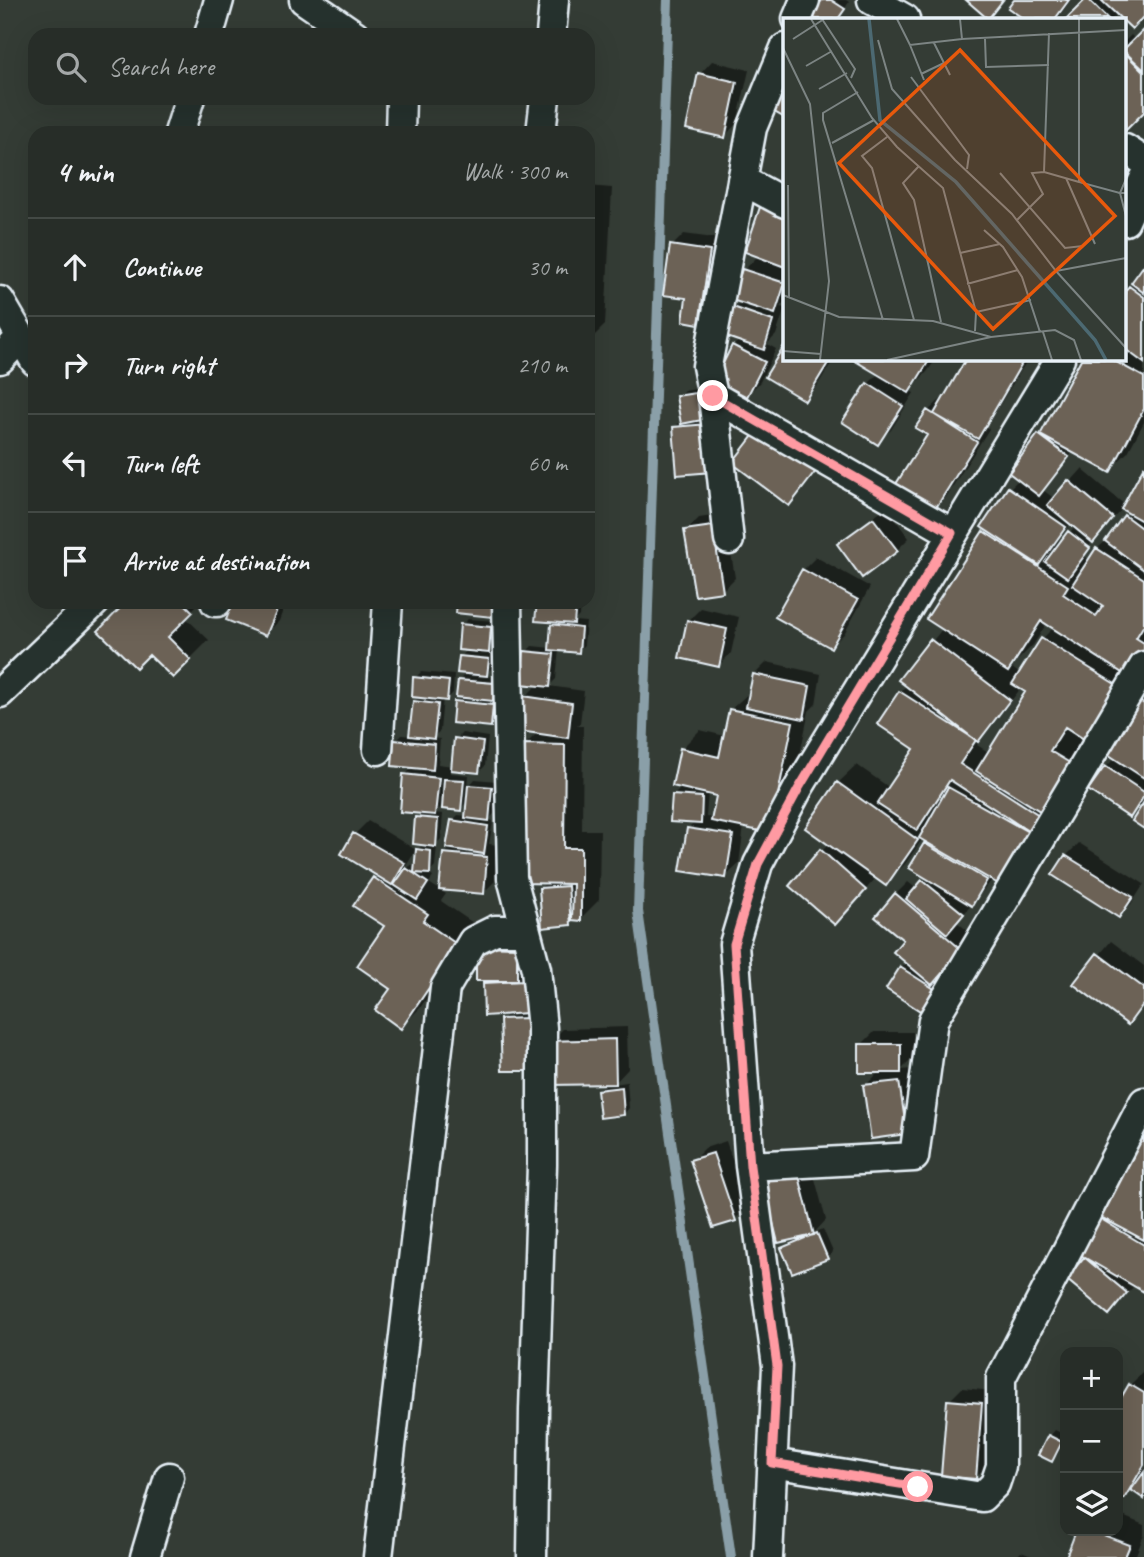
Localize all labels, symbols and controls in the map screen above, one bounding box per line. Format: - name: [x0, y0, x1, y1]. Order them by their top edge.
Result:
- inset map: [783, 18, 1126, 360]
- search box: [28, 28, 595, 105]
- icon: search: [52, 48, 90, 86]
- text: Search here: [108, 50, 214, 83]
- text: 4 min: [56, 153, 113, 191]
- text: Walk · 300 m: [463, 157, 567, 186]
- icon: ahead: [56, 248, 94, 286]
- text: Continue: [123, 251, 201, 284]
- text: 30 m: [528, 253, 567, 282]
- icon: right: [56, 346, 94, 384]
- text: Turn right: [123, 349, 214, 382]
- text: 210 m: [518, 351, 567, 380]
- route end: [697, 380, 728, 411]
- icon: left: [56, 444, 94, 482]
- text: Turn left: [123, 447, 198, 480]
- text: 60 m: [528, 449, 567, 478]
- icon: arrive: [56, 542, 94, 580]
- text: Arrive at destination: [123, 545, 309, 578]
- map controls: [1060, 1347, 1123, 1536]
- button: +: [1060, 1347, 1123, 1410]
- button: −: [1060, 1410, 1123, 1473]
- route start: [902, 1471, 933, 1502]
- button: layers: [1060, 1473, 1123, 1536]

